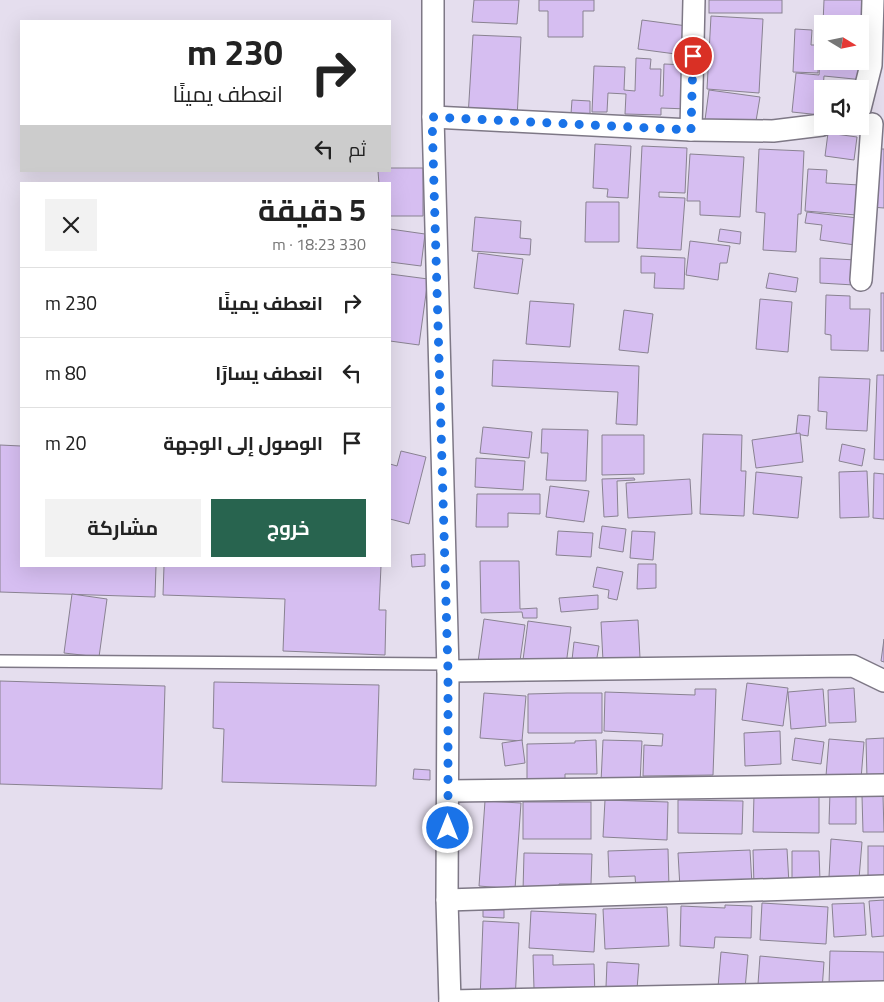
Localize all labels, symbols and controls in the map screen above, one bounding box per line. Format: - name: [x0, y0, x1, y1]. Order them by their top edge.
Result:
- north arrow: [814, 15, 869, 70]
- map controls: [814, 15, 869, 135]
- text: 230 m: [187, 19, 283, 85]
- pin: [672, 35, 714, 77]
- icon: right: [301, 40, 366, 105]
- icon: arrive: [679, 42, 707, 70]
- text: انعطف يمينًا: [173, 73, 283, 115]
- button: sound: [814, 80, 869, 135]
- text: ثم: [348, 131, 366, 167]
- icon: left: [310, 135, 338, 163]
- text: 5 دقيقة: [258, 182, 366, 238]
- button: close: [45, 199, 97, 251]
- text: 330 m · 18:23: [272, 229, 366, 259]
- text: 230 m: [45, 285, 97, 321]
- text: انعطف يمينًا: [218, 285, 323, 321]
- icon: right: [338, 289, 366, 317]
- text: 80 m: [45, 355, 86, 391]
- text: انعطف يسارًا: [215, 355, 323, 391]
- icon: left: [338, 359, 366, 387]
- text: 20 m: [45, 425, 86, 461]
- text: الوصول إلى الوجهة: [163, 425, 323, 461]
- icon: arrive: [338, 429, 366, 457]
- button: مشاركة: [45, 499, 201, 557]
- button: خروج: [211, 499, 366, 557]
- position arrow: [421, 801, 473, 853]

